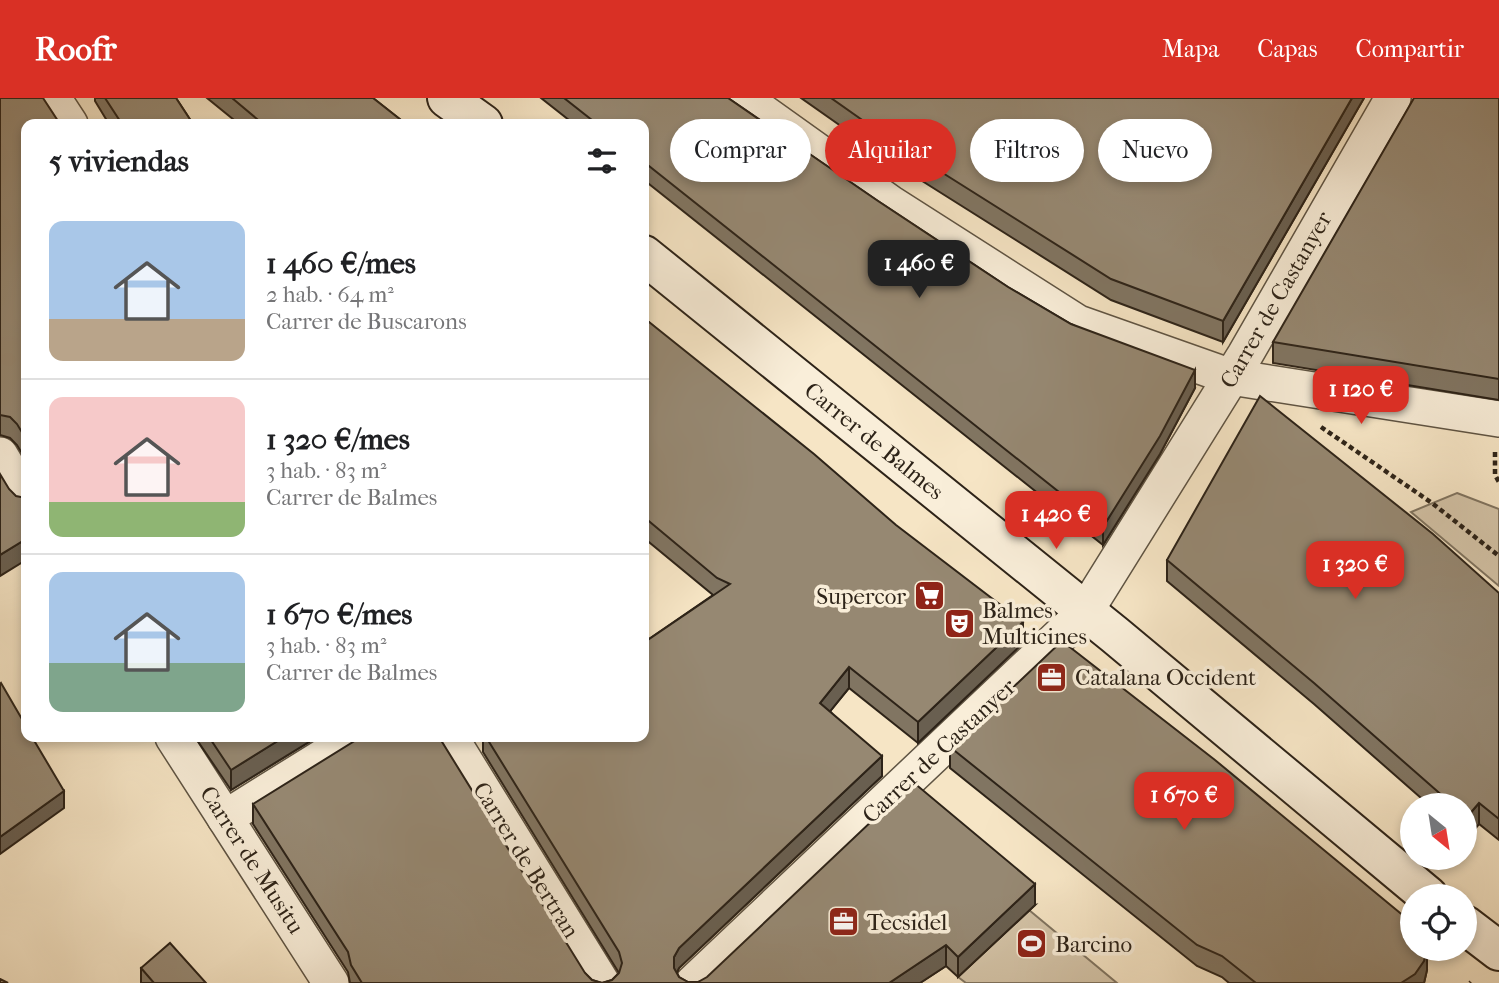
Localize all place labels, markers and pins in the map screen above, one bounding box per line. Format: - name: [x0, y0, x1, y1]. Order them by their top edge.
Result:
- pin: 1 460 €: [854, 240, 984, 300]
- pin: 1 120 €: [1296, 366, 1426, 426]
- pin: 1 420 €: [991, 491, 1121, 551]
- pin: 1 320 €: [1290, 542, 1420, 601]
- supermarket icon: Supercor: [912, 579, 946, 613]
- place label: Supercor: [816, 583, 906, 610]
- place label: Balmes Multicines: [982, 597, 1087, 650]
- theatre icon: Balmes Multicines: [942, 606, 976, 640]
- office icon: Catalana Occident: [1035, 660, 1069, 694]
- place label: Catalana Occident: [1075, 664, 1256, 691]
- pin: 1 670 €: [1119, 772, 1249, 832]
- office icon: Tecsidel: [827, 905, 861, 939]
- place label: Tecsidel: [867, 909, 948, 936]
- sports icon: Barcino: [1015, 927, 1049, 961]
- place label: Barcino: [1055, 931, 1132, 958]

